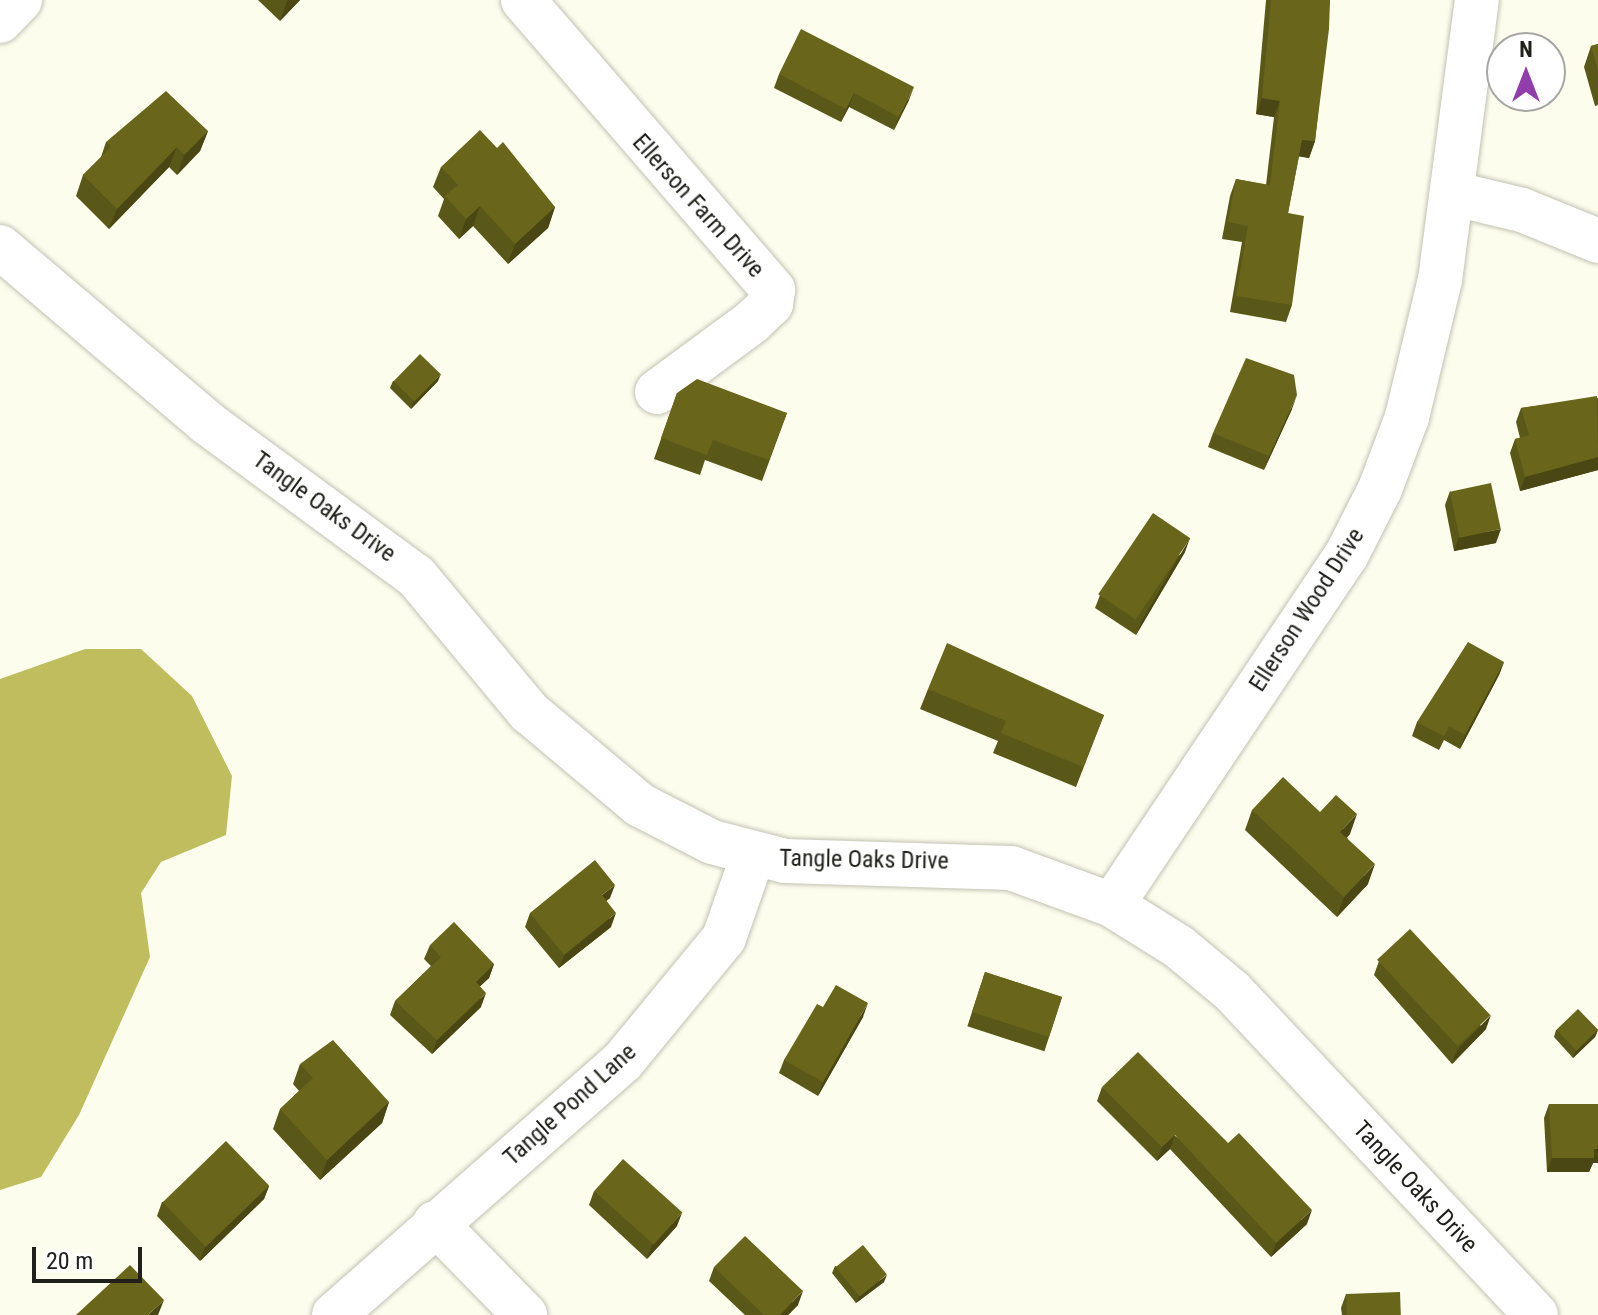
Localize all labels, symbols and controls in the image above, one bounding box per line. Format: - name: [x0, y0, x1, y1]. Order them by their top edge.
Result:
- north arrow: [1486, 32, 1566, 112]
- text: N: [1519, 37, 1533, 62]
- street label: Ellerson Farm Drive: [626, 128, 770, 284]
- street label: Tangle Oaks Drive: [247, 446, 401, 568]
- street label: Ellerson Wood Drive: [1243, 523, 1371, 697]
- street label: Tangle Oaks Drive: [779, 844, 949, 876]
- street label: Tangle Pond Lane: [498, 1038, 642, 1172]
- street label: Tangle Oaks Drive: [1347, 1115, 1483, 1259]
- scale bar: [36, 1231, 146, 1281]
- text: 20 m: [46, 1247, 93, 1275]

